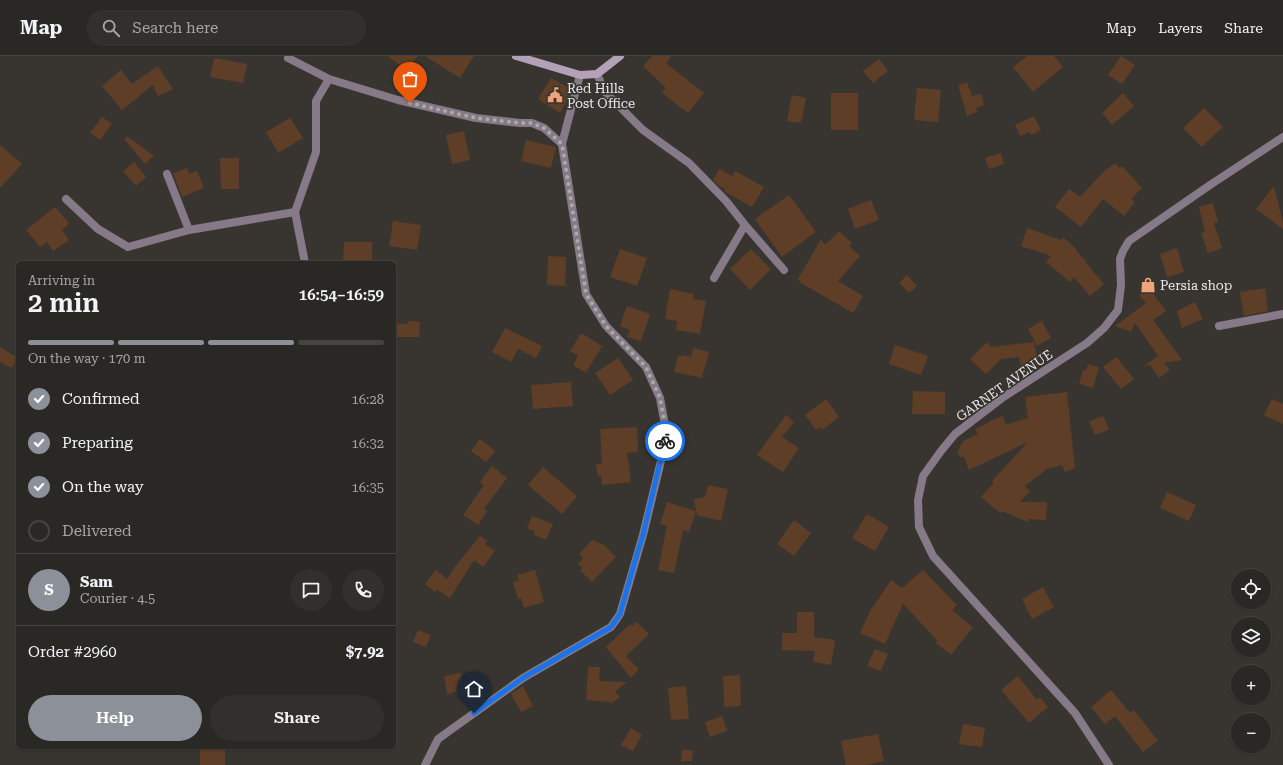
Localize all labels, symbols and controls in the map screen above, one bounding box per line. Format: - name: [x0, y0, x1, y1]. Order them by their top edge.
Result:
- search box: [86, 10, 366, 46]
- text: Map: [20, 16, 62, 39]
- icon: search: [100, 17, 122, 39]
- text: Search here: [132, 19, 218, 37]
- text: Map: [1106, 20, 1136, 36]
- text: Layers: [1158, 20, 1202, 36]
- text: Share: [1224, 20, 1263, 36]
- pin: [393, 62, 427, 103]
- icon: bag: [399, 68, 421, 90]
- place label: Red Hills Post Office: [567, 81, 635, 111]
- public building icon: Red Hills Post Office: [546, 86, 564, 104]
- text: Arriving in: [28, 273, 95, 288]
- shop icon: Persia shop: [1139, 276, 1157, 294]
- place label: Persia shop: [1160, 278, 1232, 293]
- text: 16:54–16:59: [299, 286, 384, 304]
- text: 2 min: [28, 288, 100, 318]
- street label: GARNET AVENUE: [953, 347, 1055, 424]
- text: On the way · 170 m: [28, 351, 145, 366]
- icon: check: [28, 388, 50, 410]
- text: Confirmed: [62, 390, 140, 408]
- text: 16:28: [352, 392, 384, 407]
- courier: [645, 421, 685, 461]
- icon: bike: [654, 430, 676, 452]
- icon: check: [28, 432, 50, 454]
- text: Preparing: [62, 434, 133, 452]
- text: 16:32: [352, 436, 384, 451]
- icon: check: [28, 476, 50, 498]
- text: On the way: [62, 478, 144, 496]
- text: 16:35: [352, 480, 384, 495]
- text: Delivered: [62, 522, 132, 540]
- button: chat: [290, 569, 332, 611]
- button: phone: [342, 569, 384, 611]
- map controls: [1231, 569, 1271, 753]
- button: locate: [1231, 569, 1271, 609]
- text: Sam: [80, 573, 113, 591]
- text: S: [44, 581, 54, 599]
- text: Courier · 4.5: [80, 591, 155, 606]
- button: layers: [1231, 617, 1271, 657]
- text: Order #2960: [28, 643, 117, 661]
- text: $7.92: [346, 643, 384, 661]
- button: +: [1231, 665, 1271, 705]
- pin: [457, 672, 491, 713]
- icon: home: [463, 678, 485, 700]
- button: Help: [28, 695, 202, 741]
- button: Share: [210, 695, 384, 741]
- button: −: [1231, 713, 1271, 753]

